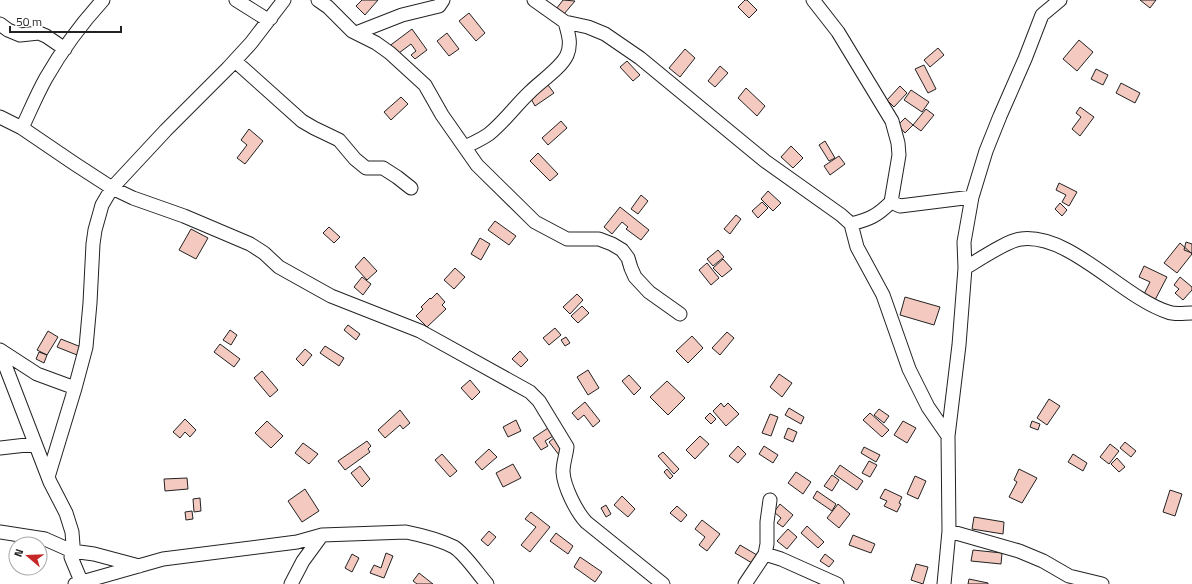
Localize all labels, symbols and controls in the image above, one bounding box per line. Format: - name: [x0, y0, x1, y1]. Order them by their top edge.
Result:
- scale bar: [10, 8, 121, 34]
- text: 50 m: [16, 12, 42, 31]
- north arrow: [8, 536, 48, 576]
- text: N: [10, 547, 27, 559]

